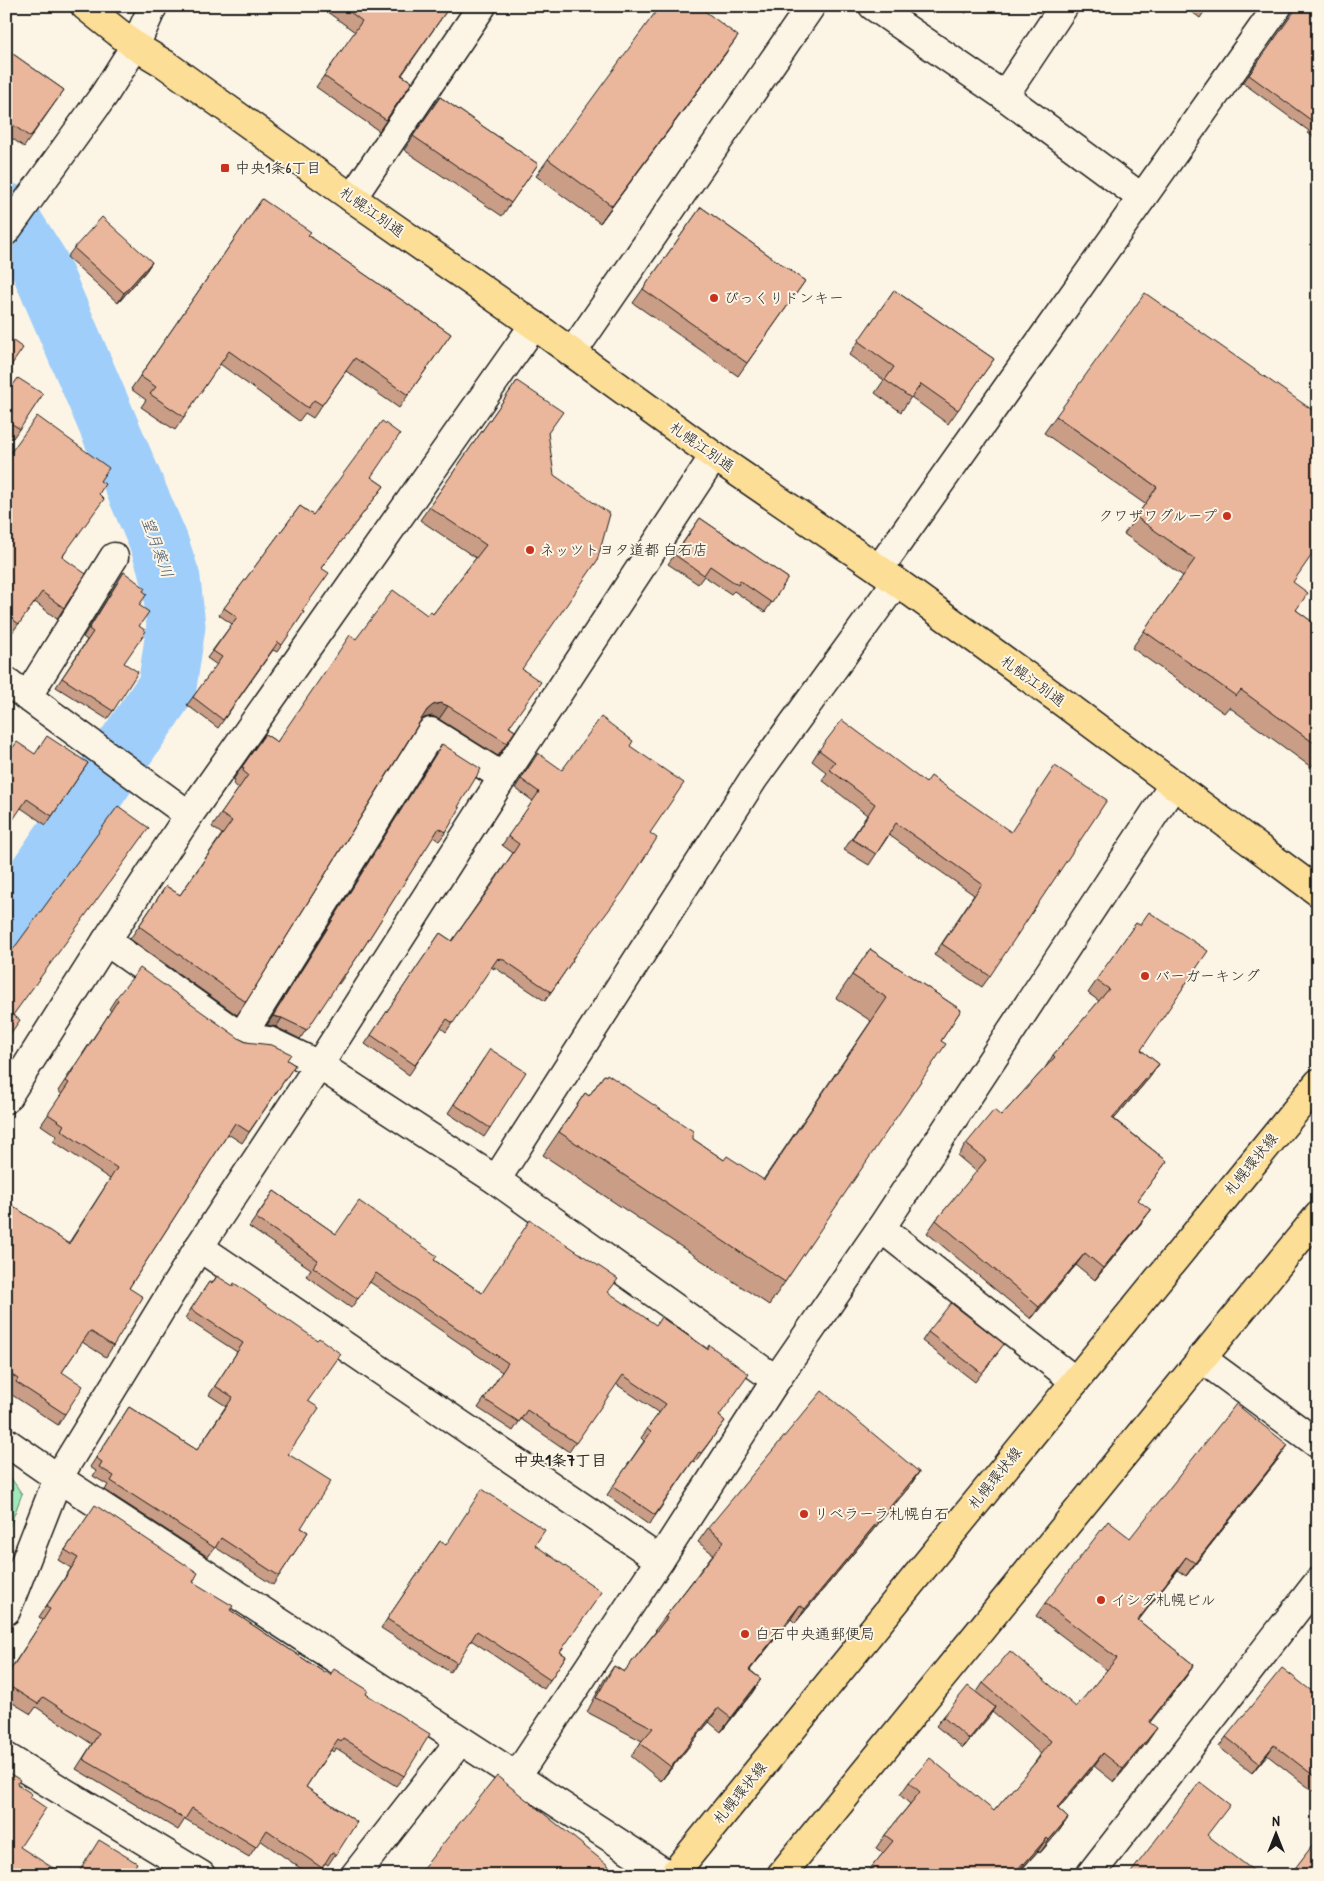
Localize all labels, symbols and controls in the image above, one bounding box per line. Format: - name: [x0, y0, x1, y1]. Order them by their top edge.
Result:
- place label: 中央1条6丁目: [235, 157, 321, 178]
- marker: 中央1条6丁目: [219, 162, 231, 174]
- street label: 札幌江別通: [336, 181, 409, 242]
- place label: びっくりドンキー: [724, 287, 844, 308]
- marker: びっくりドンキー: [708, 292, 720, 304]
- street label: 札幌江別通: [666, 416, 739, 477]
- place label: クワザワグループ: [1098, 505, 1217, 526]
- marker: クワザワグループ: [1221, 510, 1233, 522]
- water label: 望月寒川: [137, 513, 179, 581]
- place label: ネッツトヨタ道都 白石店: [540, 539, 708, 560]
- marker: ネッツトヨタ道都 白石店: [524, 544, 536, 556]
- street label: 札幌江別通: [997, 650, 1070, 711]
- place label: バーガーキング: [1155, 965, 1260, 986]
- marker: バーガーキング: [1139, 970, 1151, 982]
- street label: 札幌環状線: [1219, 1128, 1282, 1199]
- street label: 札幌環状線: [963, 1442, 1026, 1513]
- district label: 中央1条7丁目: [513, 1449, 607, 1471]
- place label: リベラーラ札幌白石: [814, 1503, 949, 1524]
- marker: リベラーラ札幌白石: [798, 1508, 810, 1520]
- place label: イシダ札幌ビル: [1111, 1589, 1215, 1610]
- marker: イシダ札幌ビル: [1095, 1594, 1107, 1606]
- place label: 白石中央通郵便局: [755, 1623, 875, 1644]
- marker: 白石中央通郵便局: [739, 1628, 751, 1640]
- street label: 札幌環状線: [708, 1757, 771, 1828]
- north arrow: [1252, 1808, 1302, 1858]
- text: N: [1272, 1811, 1280, 1830]

